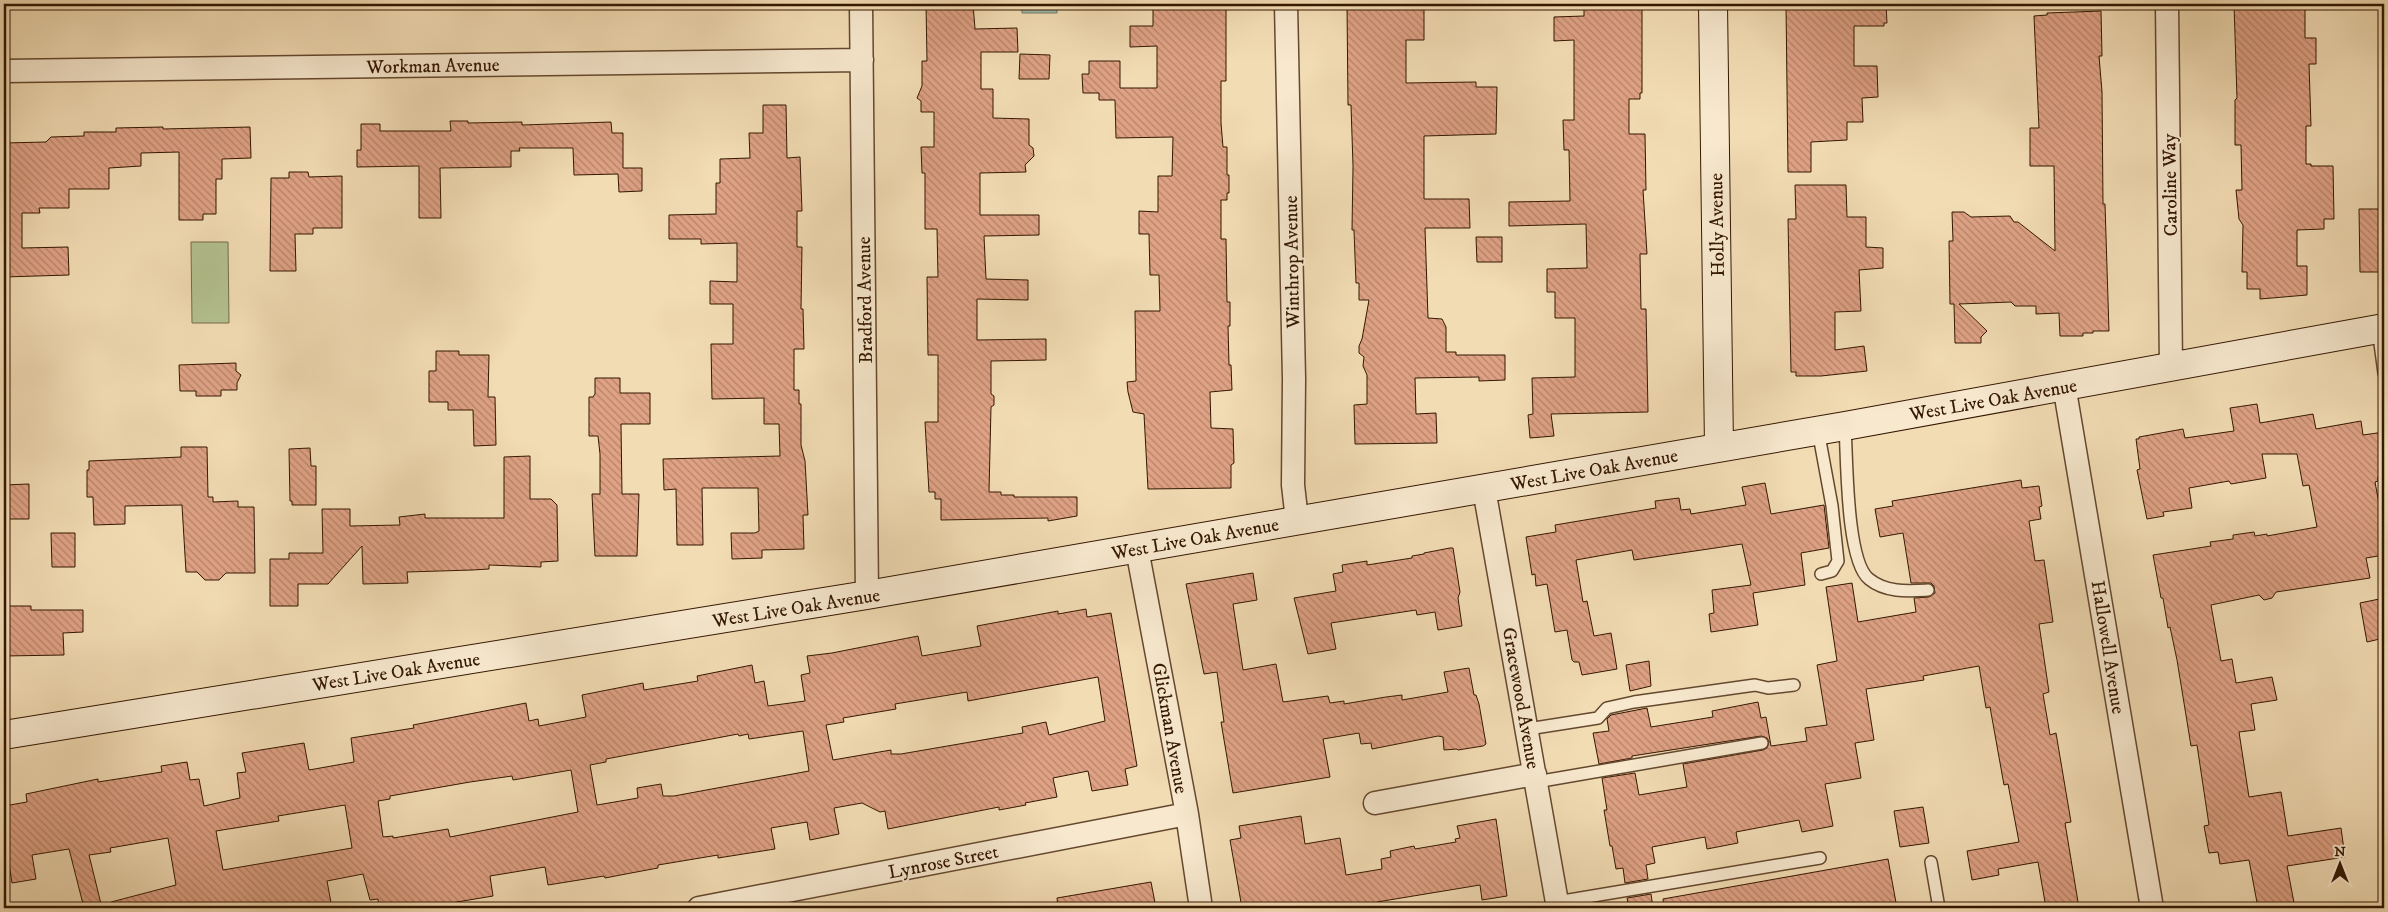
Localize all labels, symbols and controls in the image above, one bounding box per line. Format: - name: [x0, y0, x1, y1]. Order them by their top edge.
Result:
- street label: Workman Avenue: [365, 54, 500, 79]
- street label: Caroline Way: [2158, 132, 2183, 236]
- street label: Holly Avenue: [1705, 173, 1730, 277]
- street label: Winthrop Avenue: [1280, 195, 1305, 330]
- street label: Bradford Avenue: [853, 236, 878, 364]
- street label: West Live Oak Avenue: [1907, 374, 2079, 427]
- street label: West Live Oak Avenue: [1508, 444, 1680, 497]
- street label: West Live Oak Avenue: [1109, 513, 1281, 566]
- street label: Hallowell Avenue: [2086, 579, 2129, 716]
- street label: West Live Oak Avenue: [710, 584, 882, 633]
- street label: Gracewood Avenue: [1497, 626, 1544, 771]
- street label: West Live Oak Avenue: [310, 648, 482, 697]
- street label: Glickman Avenue: [1147, 661, 1192, 796]
- north arrow: [2316, 840, 2366, 890]
- street label: Lynrose Street: [886, 841, 1000, 884]
- text: N: [2334, 843, 2346, 861]

